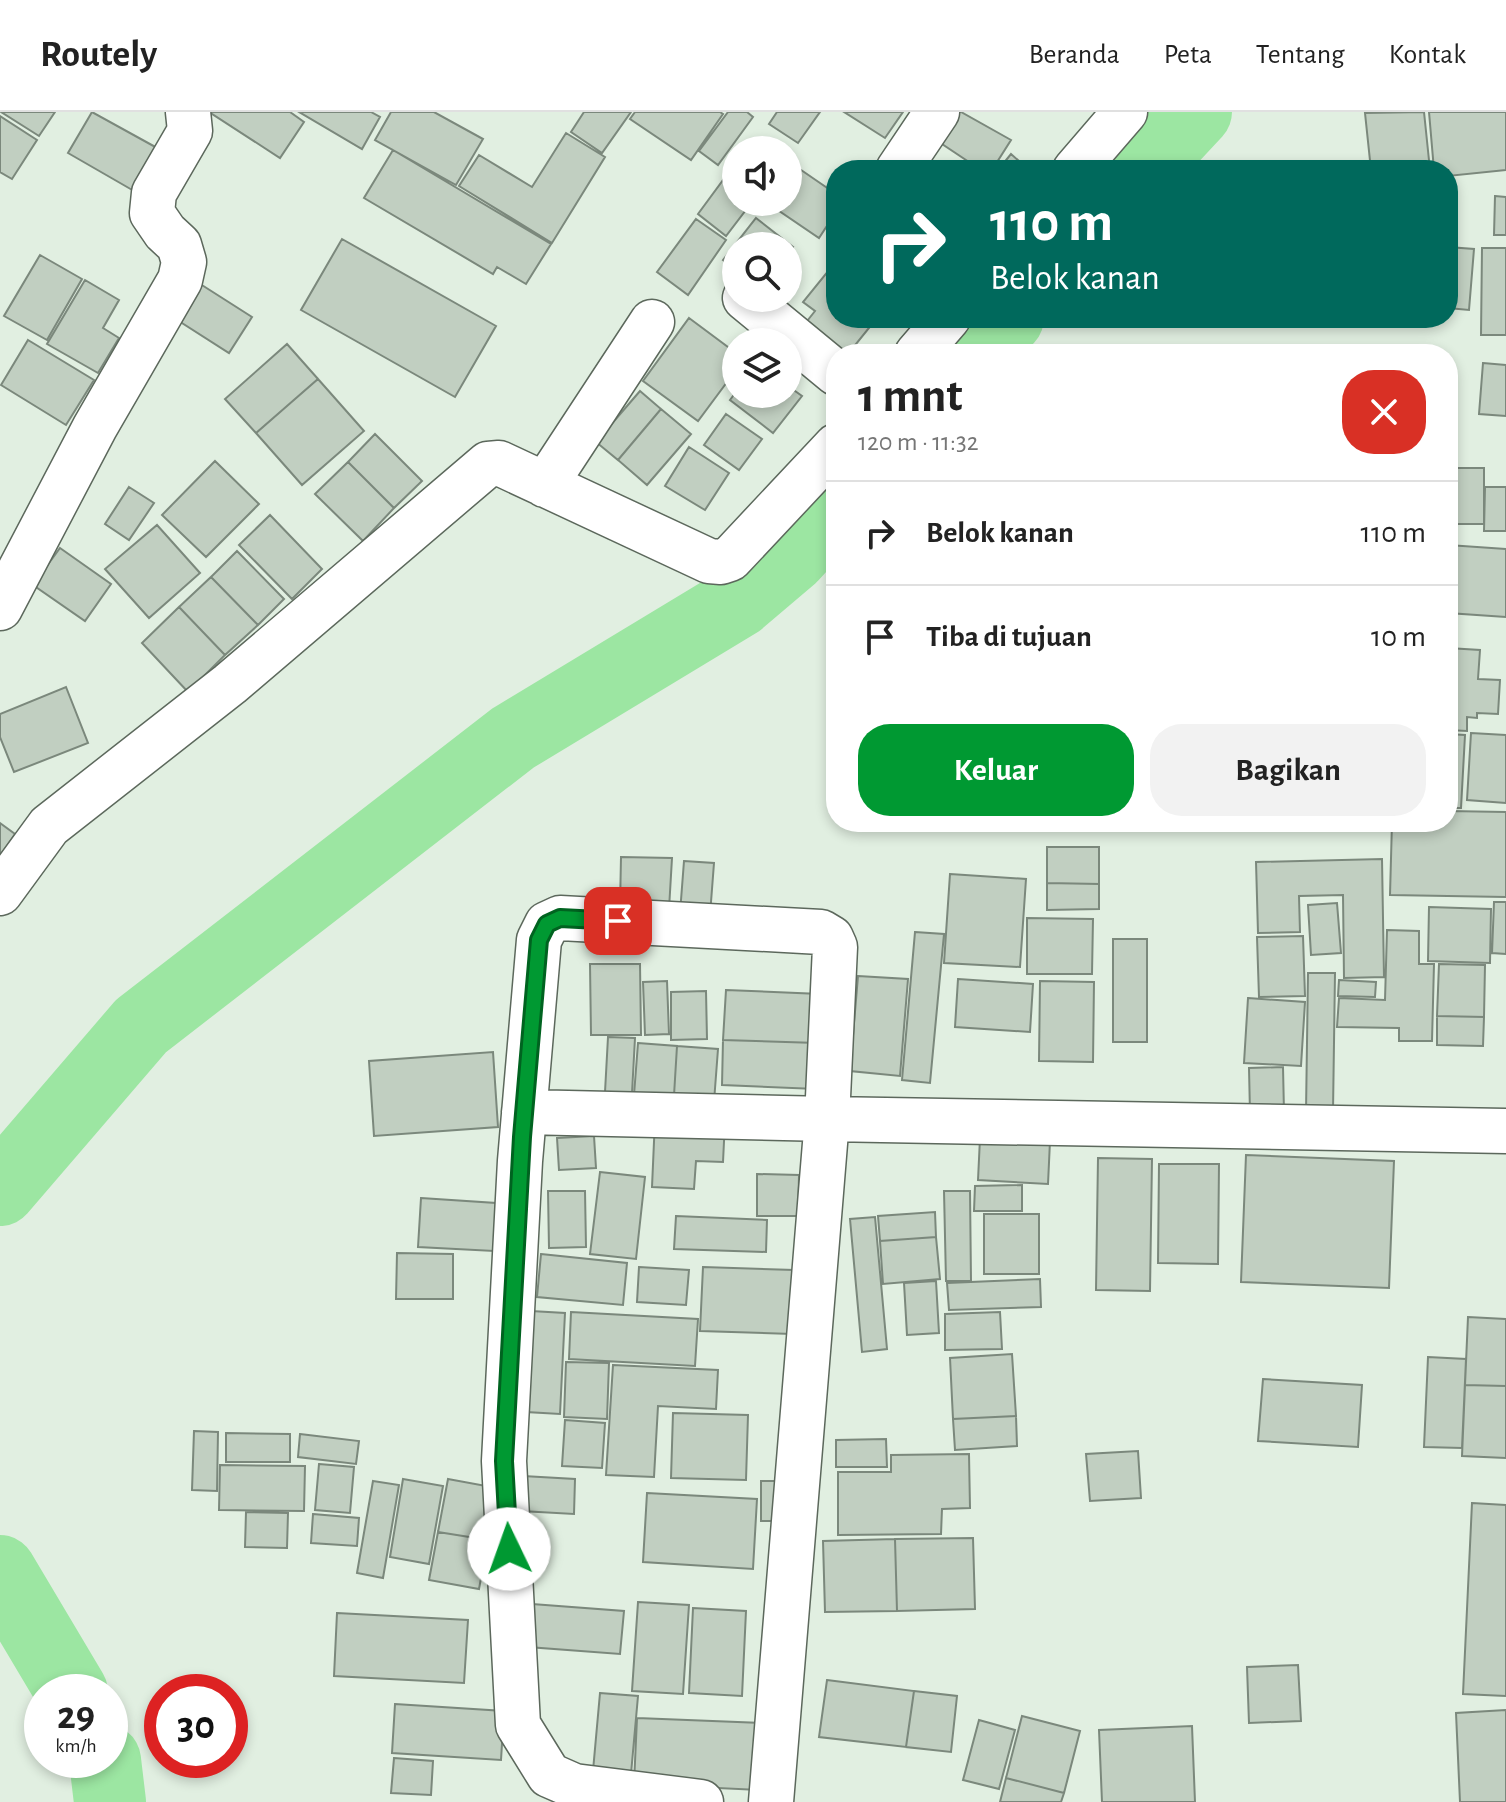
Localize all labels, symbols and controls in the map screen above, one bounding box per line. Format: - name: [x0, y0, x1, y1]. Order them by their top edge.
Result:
- text: Routely: [40, 36, 157, 74]
- text: Beranda: [1029, 41, 1120, 69]
- text: Peta: [1164, 41, 1212, 69]
- text: Tentang: [1256, 41, 1345, 69]
- text: Kontak: [1389, 41, 1466, 69]
- map controls: [722, 136, 802, 408]
- button: sound: [722, 136, 802, 216]
- icon: right: [858, 192, 962, 296]
- text: 110 m: [990, 195, 1113, 251]
- button: search: [722, 232, 802, 312]
- text: Belok kanan: [990, 260, 1160, 296]
- button: layers: [722, 328, 802, 408]
- button: close: [1342, 370, 1426, 454]
- text: 1 mnt: [858, 373, 963, 421]
- text: 120 m · 11:32: [858, 429, 979, 455]
- icon: right: [858, 511, 902, 555]
- text: Belok kanan: [926, 518, 1074, 548]
- text: 110 m: [1361, 518, 1426, 548]
- icon: arrive: [858, 615, 902, 659]
- text: Tiba di tujuan: [926, 622, 1092, 652]
- text: 10 m: [1371, 622, 1426, 652]
- button: Keluar: [858, 724, 1134, 816]
- button: Bagikan: [1150, 724, 1426, 816]
- pin: [584, 887, 652, 955]
- icon: arrive: [596, 899, 640, 943]
- position arrow: [467, 1507, 551, 1591]
- speed limit sign: 30: [144, 1674, 248, 1778]
- text: 29: [57, 1696, 95, 1736]
- text: km/h: [55, 1736, 97, 1756]

